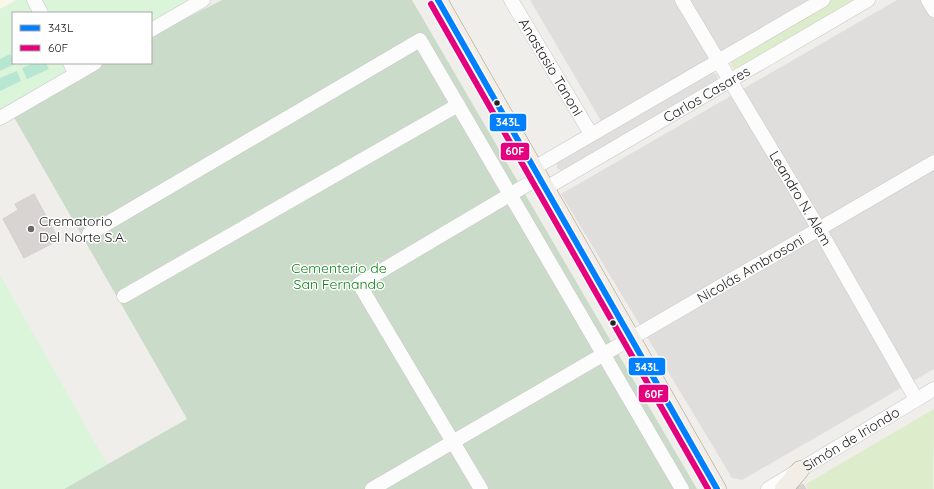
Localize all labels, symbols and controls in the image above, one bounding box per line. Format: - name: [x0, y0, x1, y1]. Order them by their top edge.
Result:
- legend: [12, 12, 152, 64]
- street label: Anastasio Tanoni: [515, 15, 587, 119]
- text: 343L: [48, 20, 74, 35]
- text: 60F: [48, 40, 69, 55]
- street label: Carlos Casares: [660, 62, 753, 127]
- unlabelled marker: [492, 98, 502, 108]
- line badge: 343L: [489, 113, 527, 132]
- text: 343L: [496, 115, 520, 129]
- line badge: 60F: [500, 142, 530, 161]
- text: 60F: [505, 144, 525, 158]
- street label: Leandro N. Alem: [765, 148, 836, 249]
- place label: Crematorio Del Norte S.A.: [39, 212, 127, 246]
- marker: Crematorio Del Norte S.A.: [26, 224, 36, 234]
- street label: Nicolás Ambrosoni: [694, 230, 807, 307]
- park label: Cementerio de San Fernando: [291, 259, 387, 293]
- unlabelled marker: [608, 318, 618, 328]
- line badge: 343L: [628, 357, 666, 376]
- text: 343L: [635, 360, 659, 374]
- line badge: 60F: [638, 384, 669, 403]
- text: 60F: [644, 387, 664, 401]
- street label: Simón de Iriondo: [799, 403, 903, 475]

